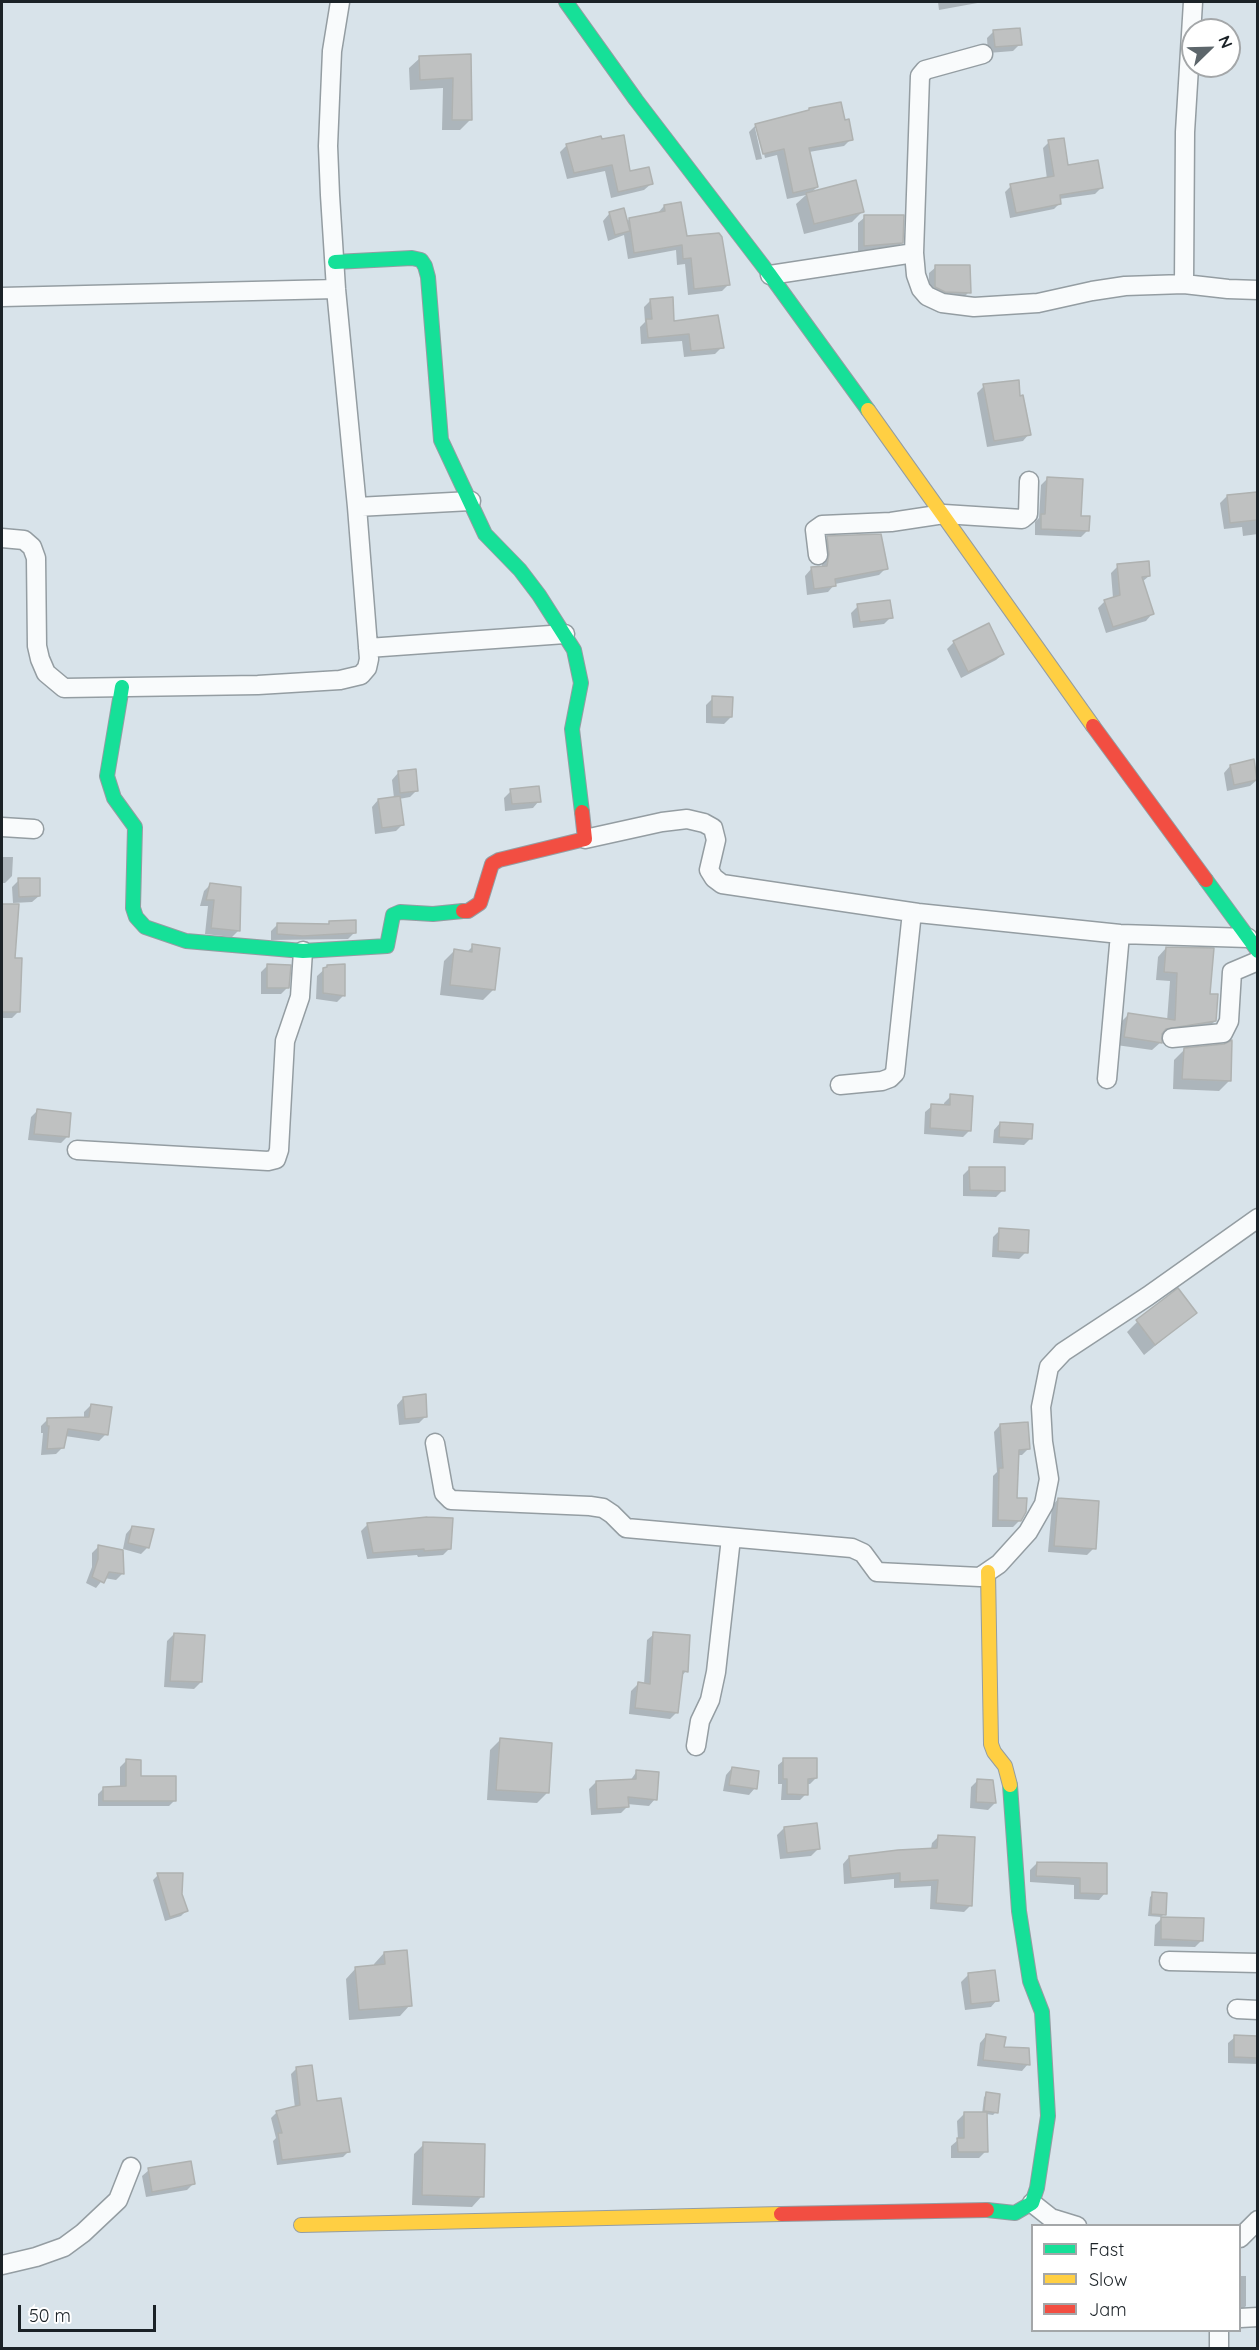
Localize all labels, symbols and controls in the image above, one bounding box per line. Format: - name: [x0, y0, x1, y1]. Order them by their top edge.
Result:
- north arrow: [1181, 18, 1241, 78]
- text: N: [1214, 32, 1237, 51]
- legend: [1031, 2224, 1241, 2332]
- text: Fast: [1089, 2238, 1124, 2261]
- text: Slow: [1089, 2268, 1127, 2291]
- scale bar: [21, 2293, 159, 2331]
- text: Jam: [1089, 2298, 1127, 2321]
- text: 50 m: [29, 2304, 71, 2327]

